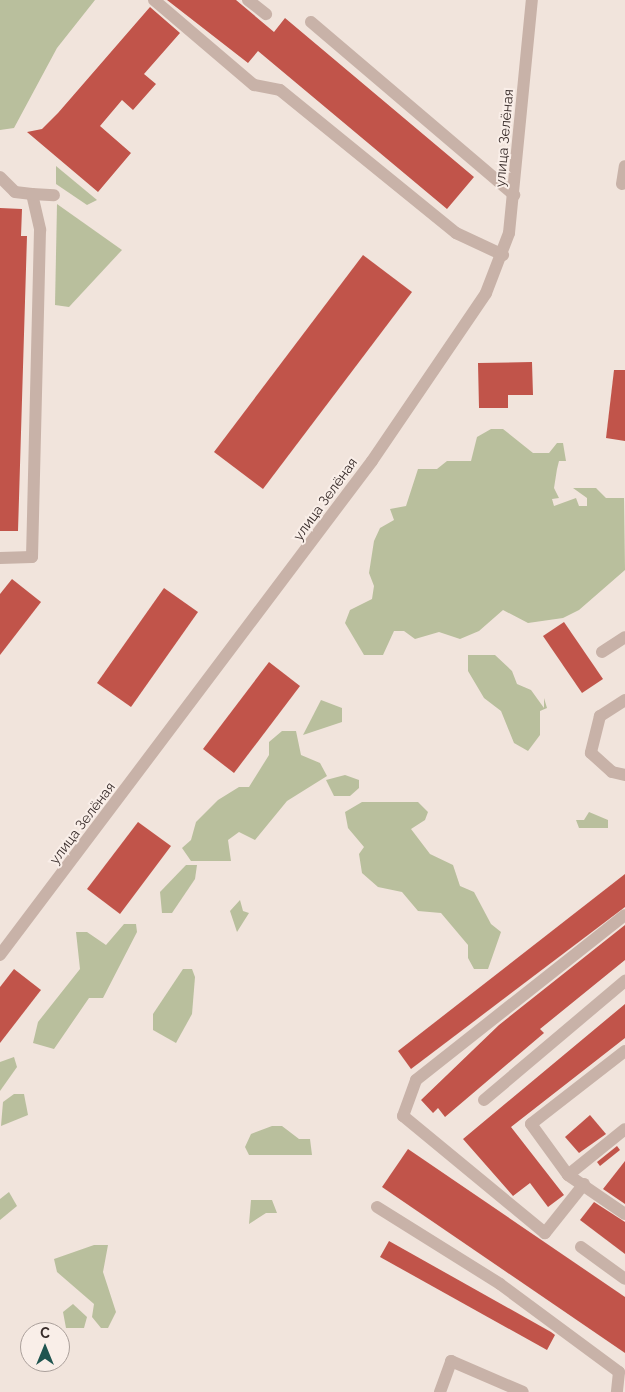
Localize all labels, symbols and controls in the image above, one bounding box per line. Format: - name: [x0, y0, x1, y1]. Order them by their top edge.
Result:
- street label: улица Зелёная: [491, 88, 517, 188]
- street label: улица Зелёная: [289, 454, 361, 544]
- street label: улица Зелёная: [46, 779, 118, 867]
- north arrow: [20, 1322, 70, 1372]
- text: С: [40, 1325, 50, 1341]

